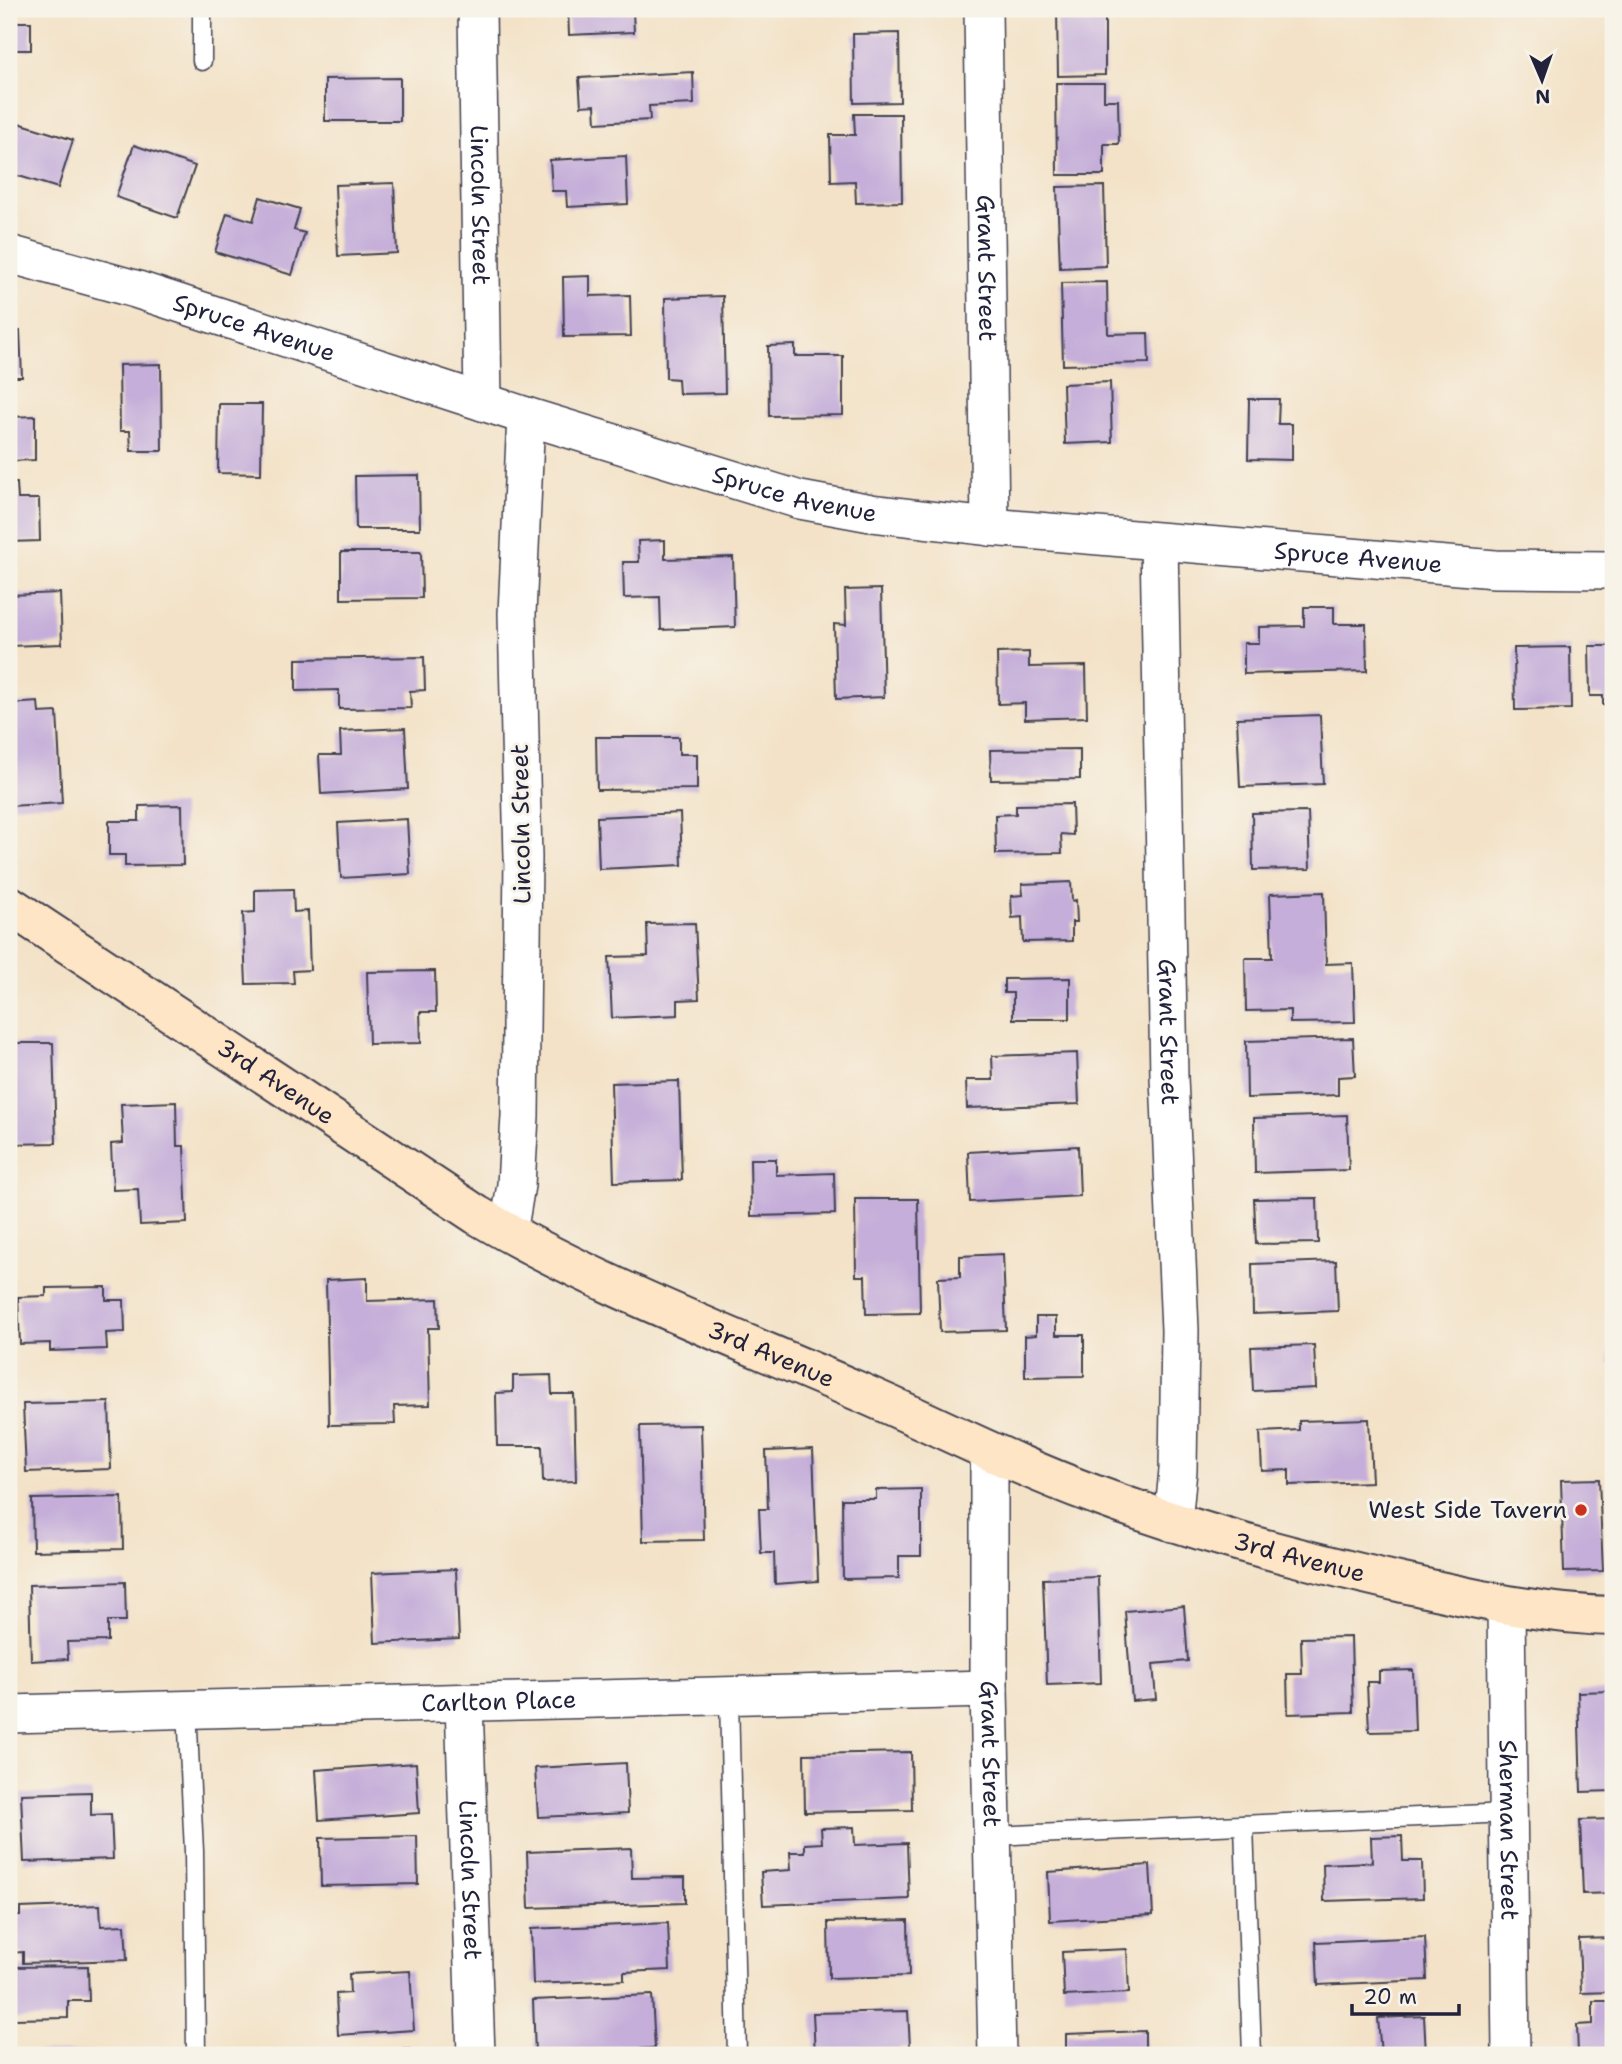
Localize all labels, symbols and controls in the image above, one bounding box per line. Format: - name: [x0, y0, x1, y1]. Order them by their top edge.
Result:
- north arrow: [1506, 46, 1576, 116]
- text: N: [1535, 84, 1551, 109]
- street label: Lincoln Street: [463, 125, 497, 285]
- street label: Grant Street: [970, 194, 1003, 342]
- street label: Spruce Avenue: [169, 286, 339, 369]
- street label: Spruce Avenue: [709, 458, 879, 530]
- street label: Spruce Avenue: [1273, 535, 1444, 581]
- street label: Lincoln Street: [504, 744, 538, 904]
- street label: Grant Street: [1151, 958, 1186, 1106]
- street label: 3rd Avenue: [211, 1031, 341, 1132]
- street label: 3rd Avenue: [703, 1313, 839, 1395]
- place label: West Side Tavern: [1368, 1494, 1567, 1526]
- marker: West Side Tavern: [1573, 1502, 1589, 1518]
- street label: 3rd Avenue: [1230, 1525, 1368, 1590]
- street label: Grant Street: [973, 1680, 1008, 1828]
- street label: Carlton Place: [421, 1684, 577, 1719]
- street label: Sherman Street: [1491, 1739, 1525, 1921]
- street label: Lincoln Street: [451, 1799, 489, 1961]
- scale bar: [1352, 1973, 1459, 2017]
- text: 20 m: [1363, 1983, 1417, 2011]

